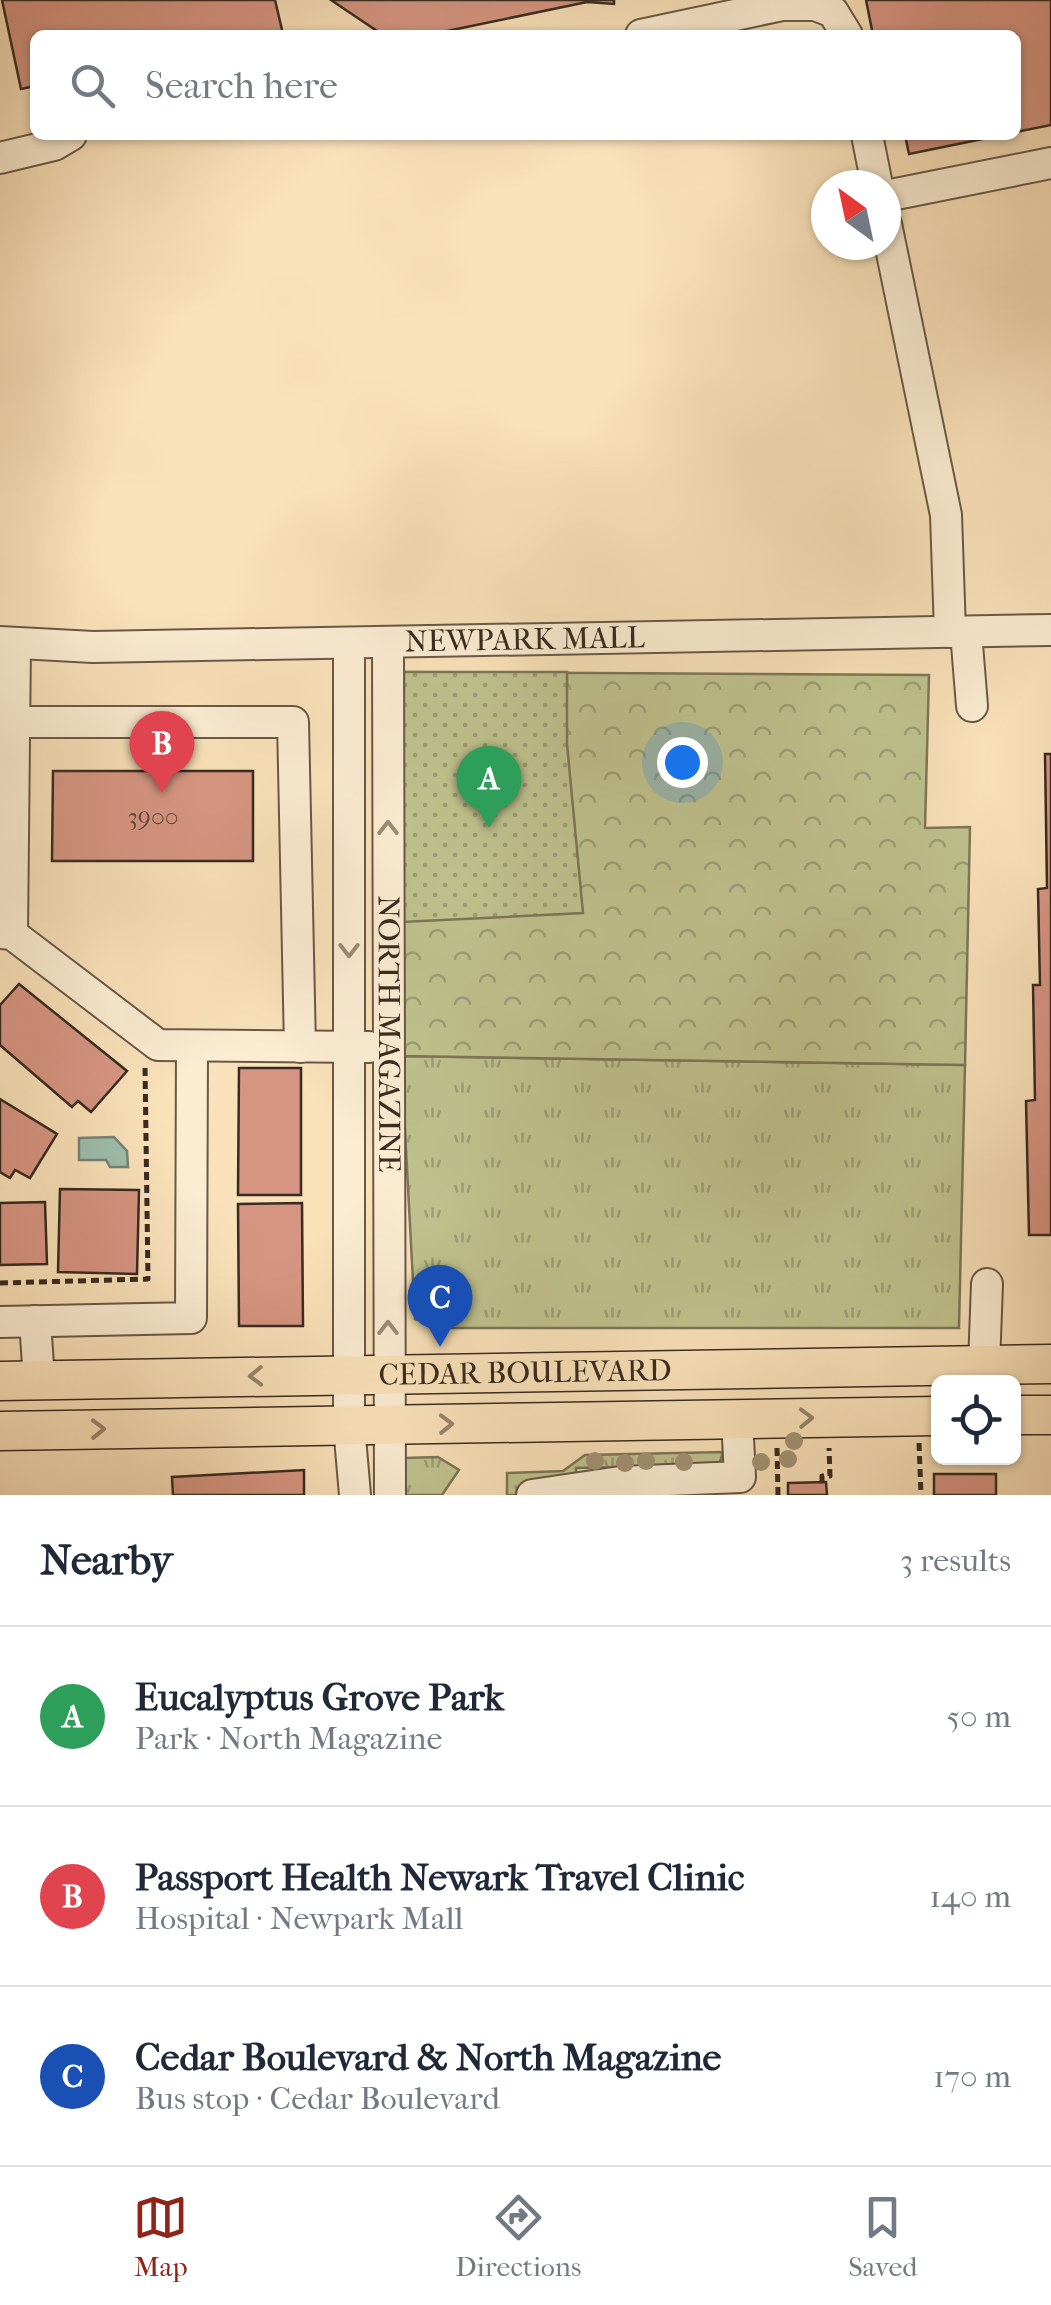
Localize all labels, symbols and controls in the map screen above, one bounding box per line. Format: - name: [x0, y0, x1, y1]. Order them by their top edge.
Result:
- search box: [30, 30, 1021, 140]
- icon: search: [65, 58, 120, 113]
- text: Search here: [145, 63, 338, 108]
- north arrow: [811, 170, 901, 260]
- street label: NEWPARK MALL: [405, 620, 645, 659]
- pin: B: [130, 710, 194, 793]
- your location: [657, 737, 708, 788]
- pin: A: [456, 746, 522, 828]
- house number: 3900: [128, 802, 178, 831]
- one-way arrow: [377, 819, 399, 834]
- street label: NORTH MAGAZINE: [371, 895, 407, 1173]
- one-way arrow: [338, 944, 360, 959]
- pin: C: [408, 1264, 472, 1347]
- one-way arrow: [377, 1319, 399, 1334]
- street label: CEDAR BOULEVARD: [378, 1353, 672, 1392]
- one-way arrow: [247, 1366, 263, 1387]
- map controls: [931, 1375, 1021, 1465]
- button: locate: [931, 1375, 1021, 1465]
- one-way arrow: [799, 1407, 815, 1428]
- one-way arrow: [439, 1414, 455, 1435]
- one-way arrow: [90, 1419, 106, 1440]
- text: Nearby: [40, 1536, 172, 1585]
- text: 3 results: [900, 1542, 1011, 1579]
- text: Eucalyptus Grove Park: [135, 1675, 504, 1720]
- text: A: [62, 1698, 83, 1735]
- text: 50 m: [946, 1698, 1011, 1735]
- text: Park · North Magazine: [135, 1720, 442, 1757]
- text: Passport Health Newark Travel Clinic: [135, 1855, 744, 1900]
- text: B: [62, 1878, 83, 1915]
- text: 140 m: [930, 1878, 1011, 1915]
- text: Hospital · Newpark Mall: [135, 1900, 463, 1937]
- text: Cedar Boulevard & North Magazine: [135, 2035, 721, 2080]
- text: C: [62, 2058, 83, 2095]
- text: 170 m: [933, 2058, 1011, 2095]
- text: Bus stop · Cedar Boulevard: [135, 2080, 500, 2117]
- tab: Map: [133, 2190, 188, 2283]
- tab: Directions: [455, 2190, 581, 2283]
- tab: Saved: [848, 2190, 918, 2283]

